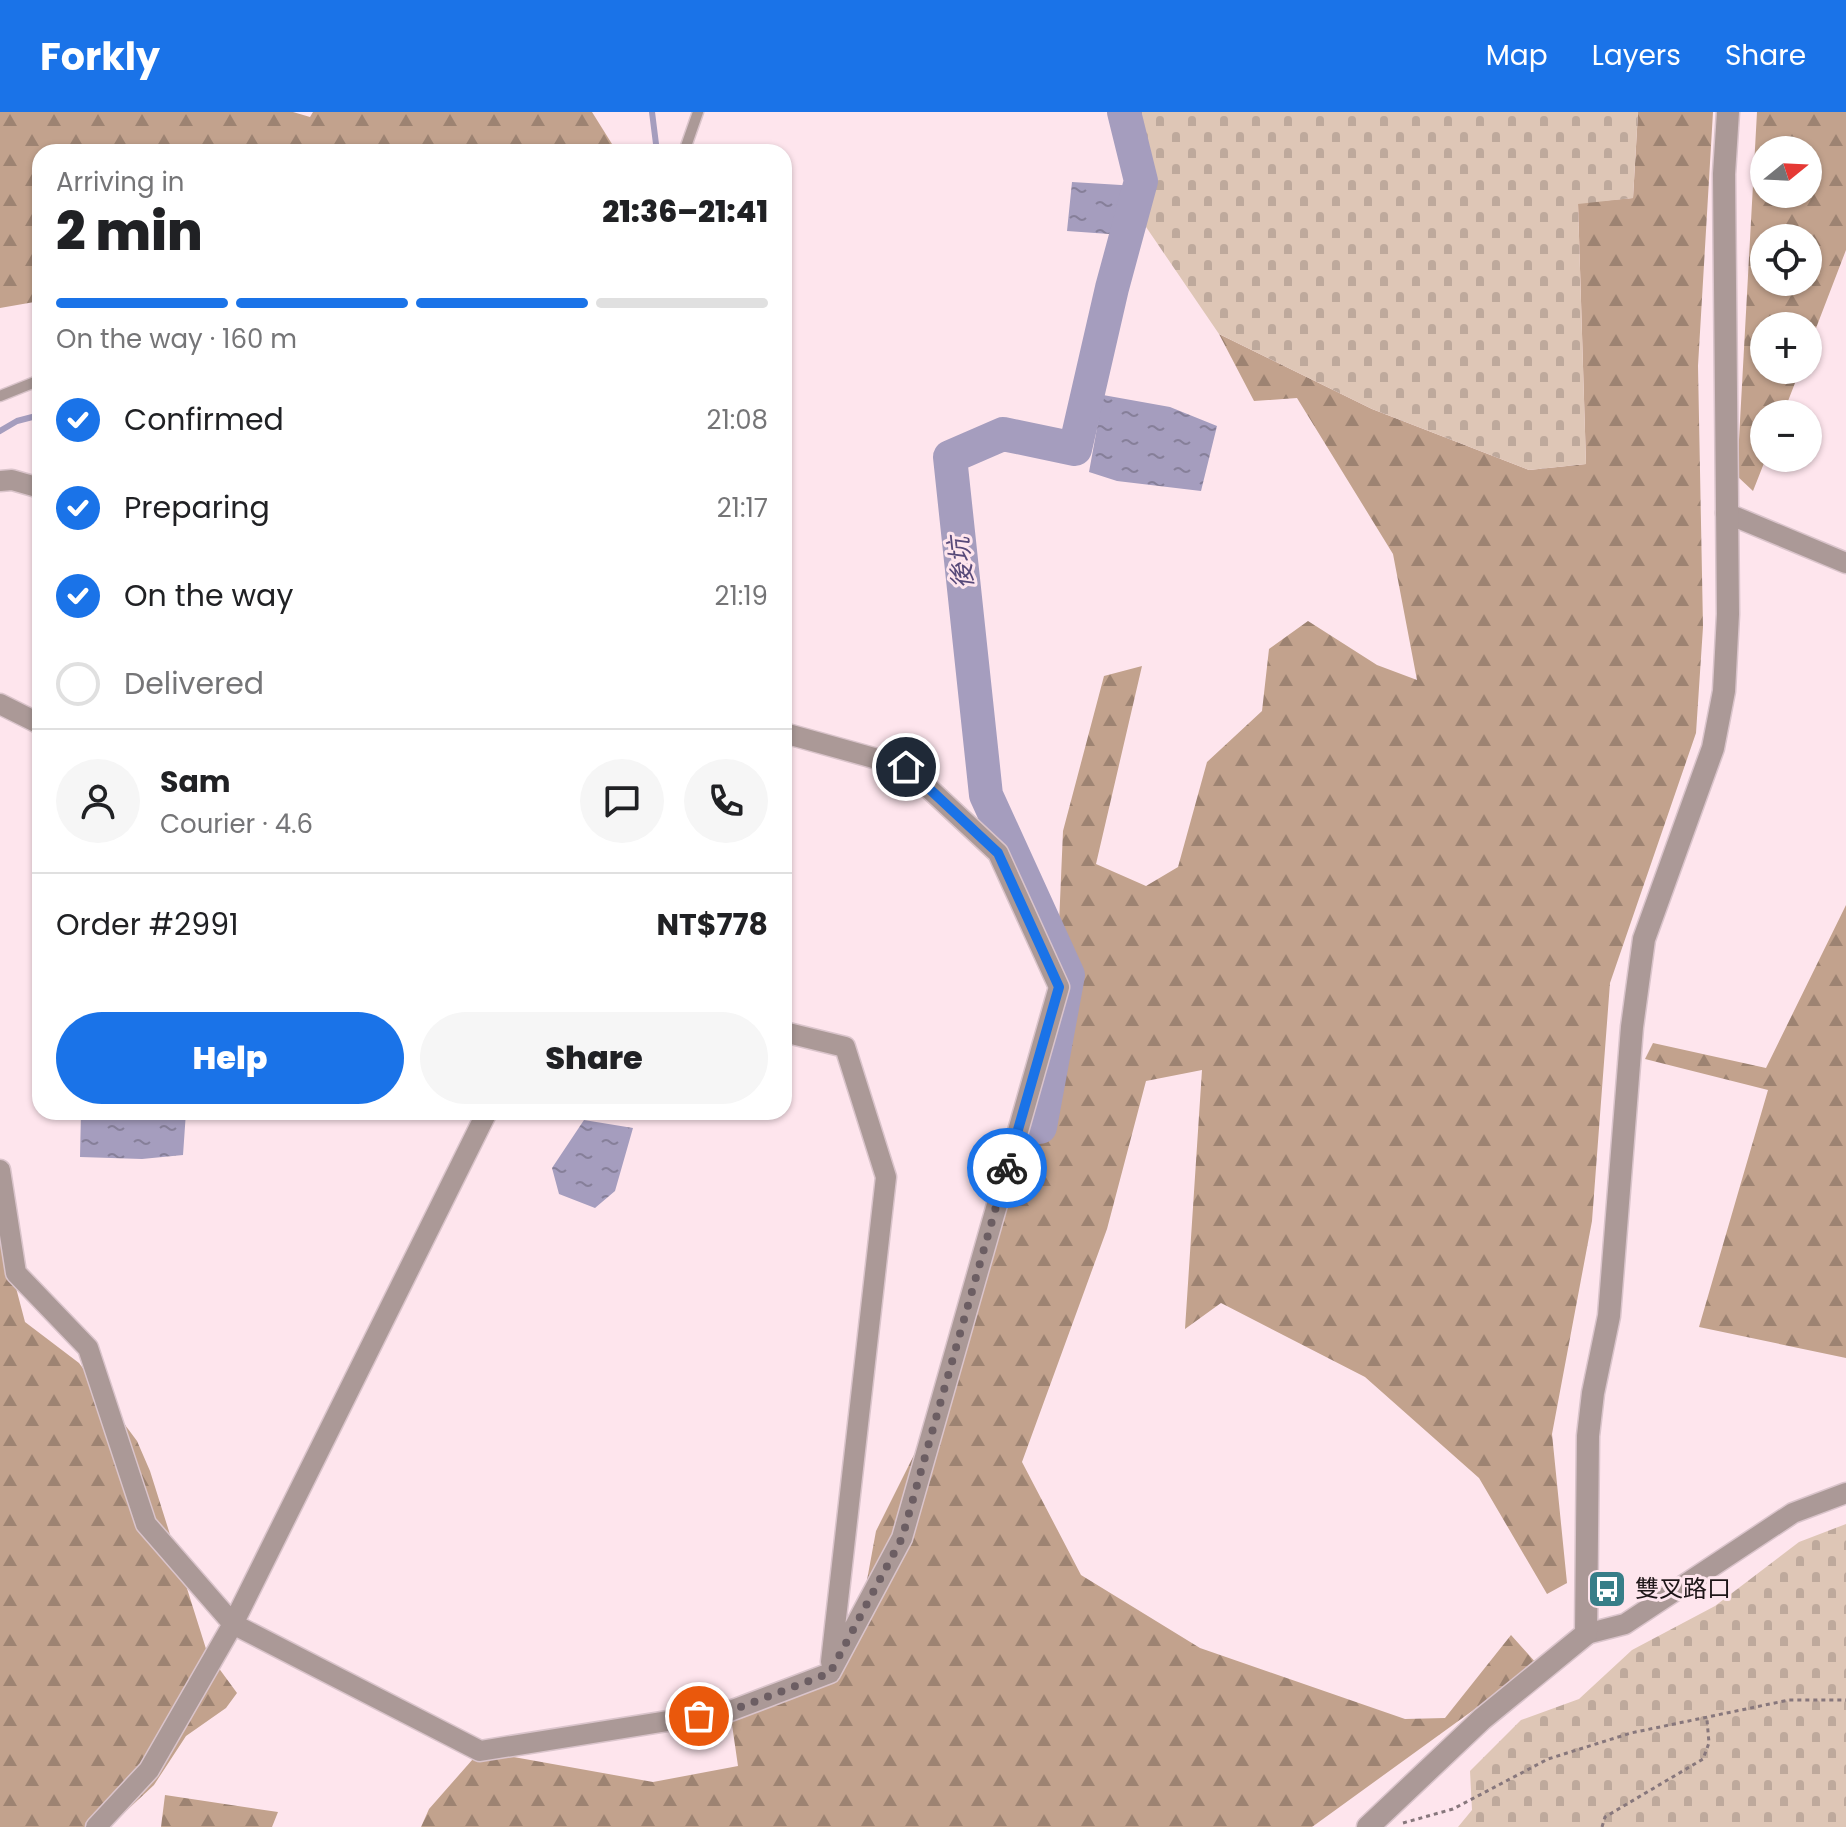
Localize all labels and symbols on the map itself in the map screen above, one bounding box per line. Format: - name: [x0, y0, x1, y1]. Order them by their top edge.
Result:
- north arrow: [1750, 136, 1822, 208]
- water label: 後坑: [940, 531, 982, 591]
- pin: [872, 733, 940, 801]
- courier: [967, 1128, 1047, 1208]
- bus stop icon: 雙叉路口: [1586, 1568, 1628, 1610]
- place label: 雙叉路口: [1635, 1572, 1731, 1605]
- pin: [665, 1682, 733, 1750]

